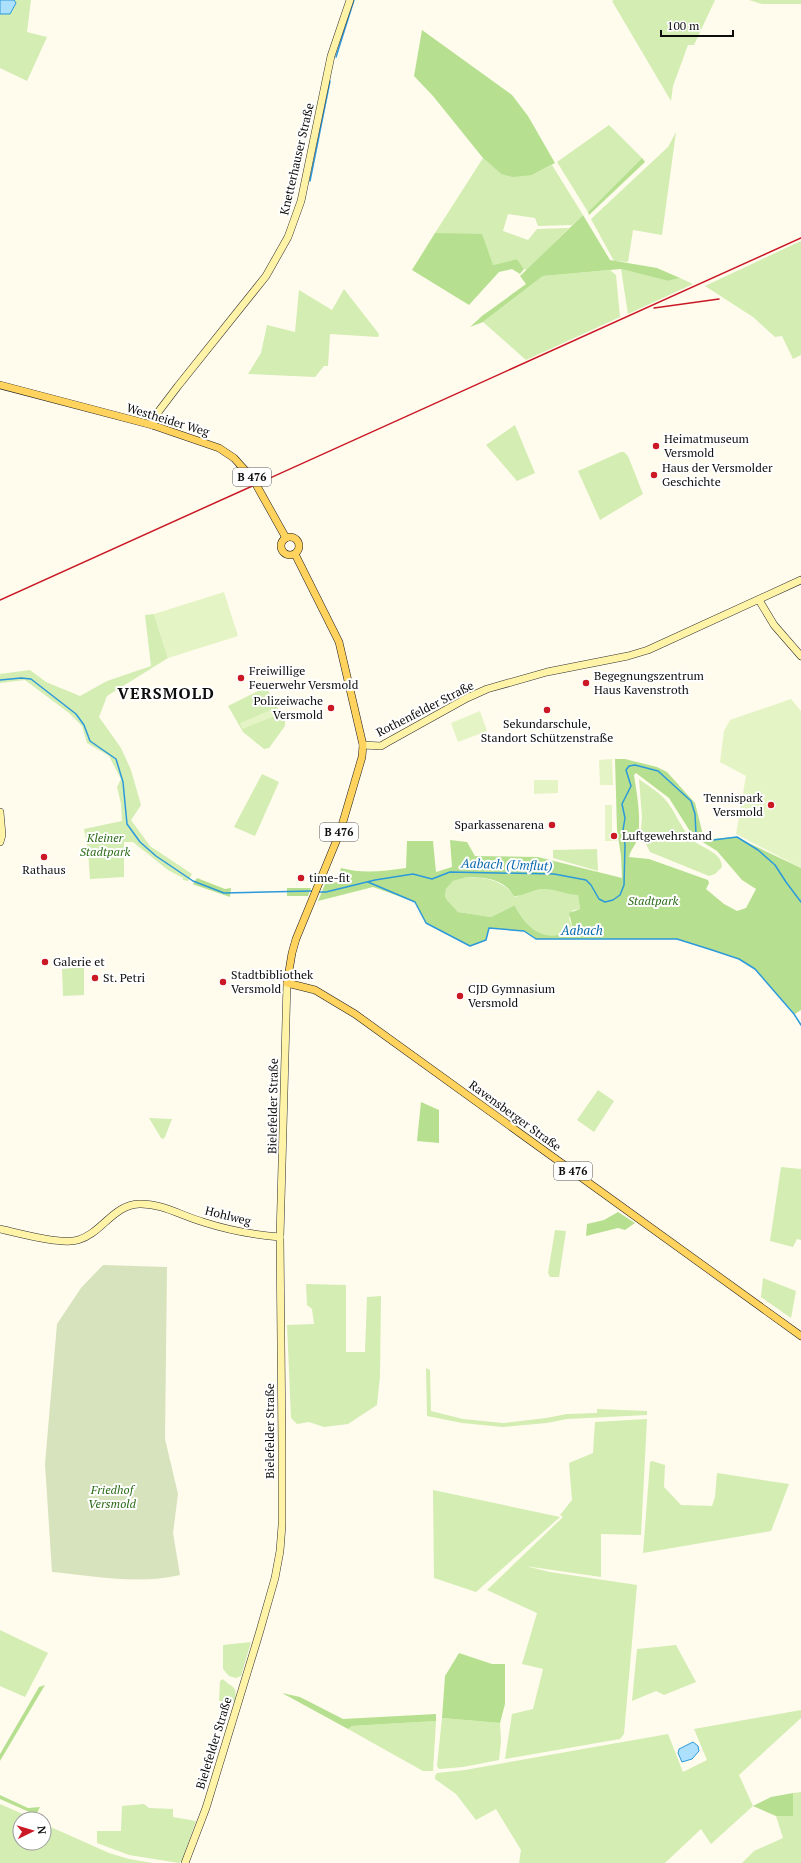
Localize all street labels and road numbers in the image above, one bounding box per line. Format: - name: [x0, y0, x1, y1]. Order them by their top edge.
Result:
- street label: Knetterhauser Straße: [276, 101, 317, 216]
- street label: Westheider Weg: [125, 400, 212, 439]
- road number: B 476: [233, 468, 271, 486]
- street label: Rothenfelder Straße: [373, 677, 476, 740]
- road number: B 476: [320, 823, 358, 841]
- street label: Bielefelder Straße: [264, 1058, 281, 1154]
- street label: Ravensberger Straße: [466, 1077, 564, 1154]
- road number: B 476: [554, 1162, 592, 1180]
- street label: Hohlweg: [204, 1203, 253, 1229]
- street label: Bielefelder Straße: [262, 1383, 277, 1479]
- street label: Bielefelder Straße: [192, 1695, 235, 1791]

